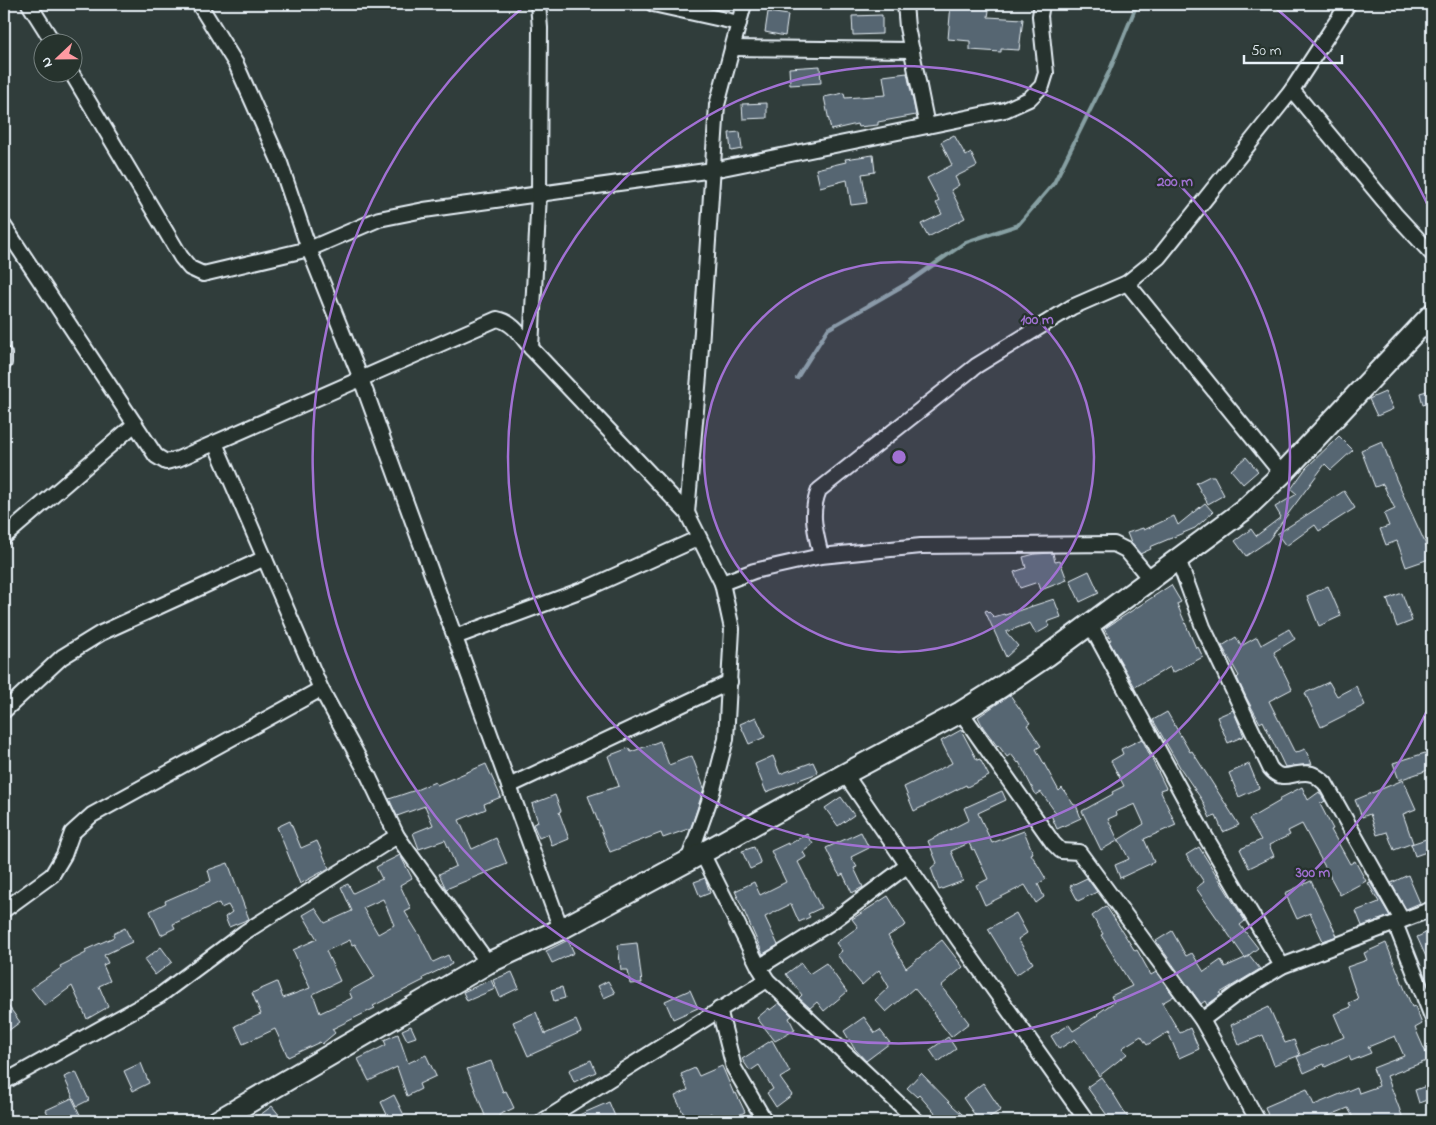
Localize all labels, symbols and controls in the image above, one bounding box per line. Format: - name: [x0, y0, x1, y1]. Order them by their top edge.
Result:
- north arrow: [32, 32, 82, 82]
- scale bar: [1244, 32, 1341, 64]
- text: 50 m: [1251, 40, 1282, 62]
- text: N: [36, 54, 59, 71]
- text: 200 m: [1156, 171, 1193, 193]
- text: 100 m: [1020, 309, 1054, 331]
- centre of rings: [890, 448, 908, 466]
- text: 300 m: [1295, 862, 1331, 884]

